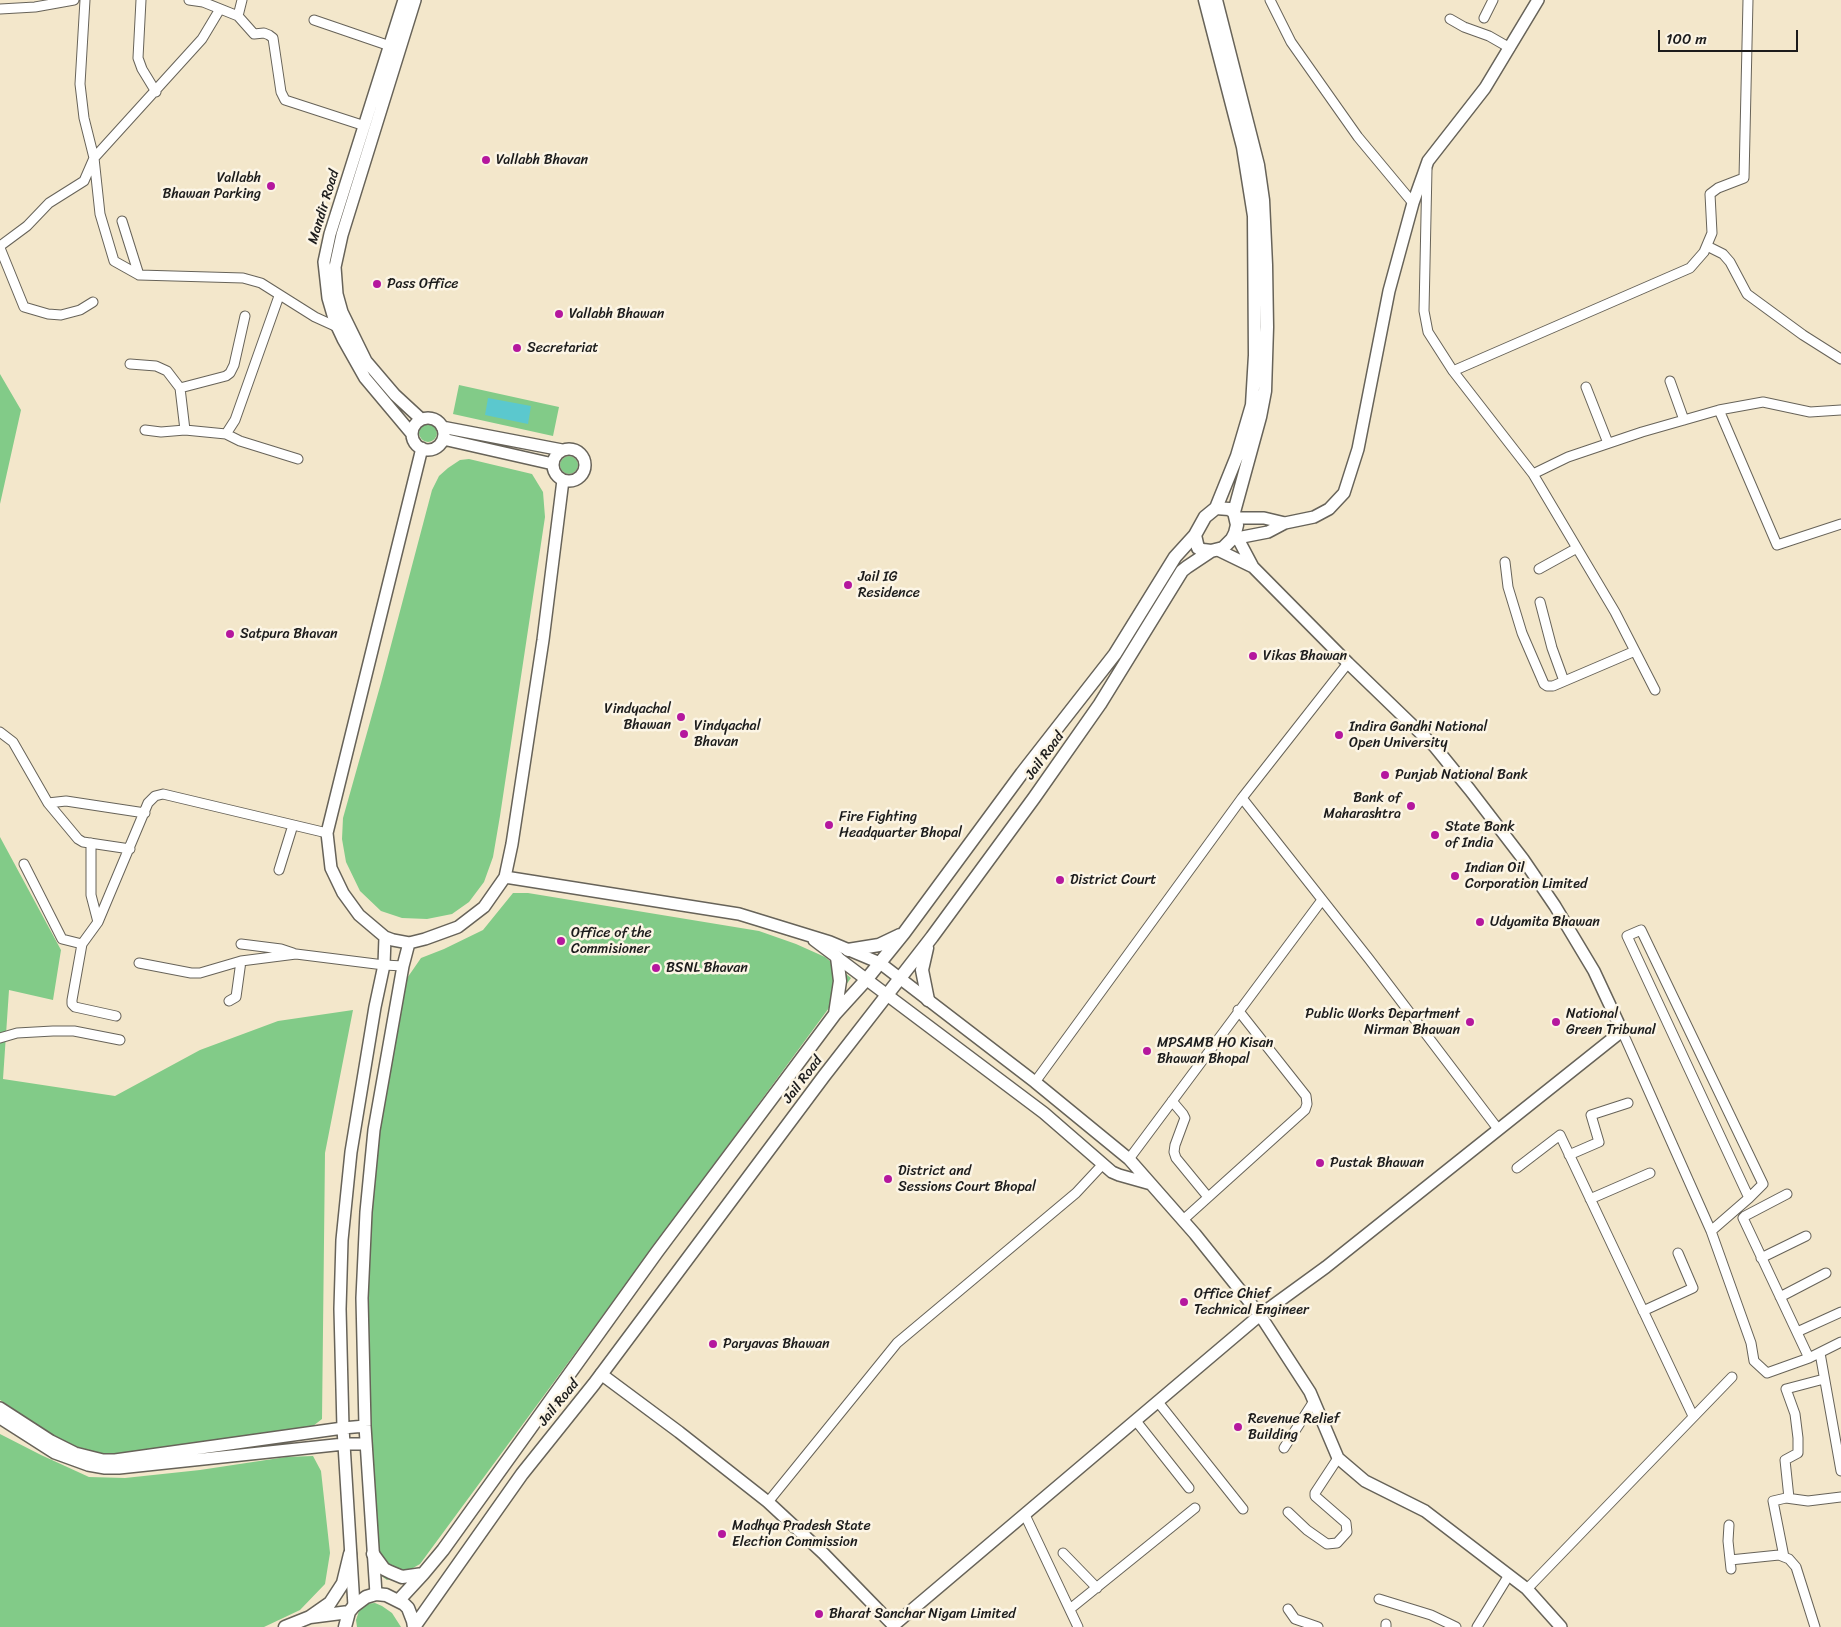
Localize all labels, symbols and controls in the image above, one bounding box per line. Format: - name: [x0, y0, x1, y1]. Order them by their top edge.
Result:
- scale bar: [1661, 20, 1801, 52]
- text: 100 m: [1666, 26, 1707, 52]
- place label: Vallabh Bhavan: [496, 152, 588, 168]
- marker: Vallabh Bhavan: [480, 154, 492, 166]
- street label: Mandir Road: [305, 168, 343, 246]
- place label: Vallabh Bhawan Parking: [163, 170, 261, 202]
- marker: Vallabh Bhawan Parking: [265, 180, 277, 192]
- place label: Pass Office: [387, 276, 459, 292]
- marker: Pass Office: [371, 278, 383, 290]
- place label: Vallabh Bhawan: [569, 306, 664, 322]
- marker: Vallabh Bhawan: [553, 308, 565, 320]
- place label: Secretariat: [527, 340, 598, 356]
- marker: Secretariat: [511, 342, 523, 354]
- place label: Jail IG Residence: [858, 569, 920, 602]
- marker: Jail IG Residence: [842, 579, 854, 591]
- place label: Satpura Bhavan: [240, 626, 338, 642]
- marker: Satpura Bhavan: [224, 628, 236, 640]
- place label: Vikas Bhawan: [1263, 648, 1347, 664]
- marker: Vikas Bhawan: [1247, 650, 1259, 662]
- place label: Vindyachal Bhawan: [604, 701, 671, 734]
- marker: Vindyachal Bhawan: [675, 711, 687, 723]
- place label: Vindyachal Bhavan: [694, 718, 761, 750]
- place label: Indira Gandhi National Open University: [1349, 719, 1487, 752]
- marker: Vindyachal Bhavan: [678, 728, 690, 740]
- street label: Jail Road: [1022, 729, 1068, 783]
- marker: Indira Gandhi National Open University: [1333, 729, 1345, 741]
- place label: Punjab National Bank: [1395, 767, 1528, 783]
- marker: Punjab National Bank: [1379, 769, 1391, 781]
- place label: Bank of Maharashtra: [1323, 790, 1401, 822]
- marker: Bank of Maharashtra: [1405, 800, 1417, 812]
- place label: Fire Fighting Headquarter Bhopal: [839, 809, 962, 842]
- marker: Fire Fighting Headquarter Bhopal: [823, 819, 835, 831]
- place label: State Bank of India: [1445, 819, 1515, 852]
- marker: State Bank of India: [1429, 829, 1441, 841]
- place label: Indian Oil Corporation Limited: [1465, 860, 1587, 892]
- marker: Indian Oil Corporation Limited: [1449, 870, 1461, 882]
- place label: District Court: [1070, 872, 1156, 888]
- marker: District Court: [1054, 874, 1066, 886]
- place label: Udyamita Bhawan: [1490, 914, 1600, 930]
- marker: Udyamita Bhawan: [1474, 916, 1486, 928]
- place label: Office of the Commisioner: [571, 925, 652, 958]
- marker: Office of the Commisioner: [555, 935, 567, 947]
- place label: BSNL Bhavan: [666, 960, 748, 976]
- marker: BSNL Bhavan: [650, 962, 662, 974]
- place label: Public Works Department Nirman Bhawan: [1305, 1006, 1460, 1038]
- place label: National Green Tribunal: [1566, 1006, 1656, 1038]
- marker: Public Works Department Nirman Bhawan: [1464, 1016, 1476, 1028]
- marker: National Green Tribunal: [1550, 1016, 1562, 1028]
- place label: MPSAMB HO Kisan Bhawan Bhopal: [1157, 1035, 1273, 1068]
- marker: MPSAMB HO Kisan Bhawan Bhopal: [1141, 1045, 1153, 1057]
- street label: Jail Road: [780, 1053, 826, 1107]
- place label: Pustak Bhawan: [1330, 1155, 1424, 1171]
- marker: Pustak Bhawan: [1314, 1157, 1326, 1169]
- place label: District and Sessions Court Bhopal: [898, 1163, 1036, 1196]
- marker: District and Sessions Court Bhopal: [882, 1173, 894, 1185]
- place label: Office Chief Technical Engineer: [1194, 1286, 1309, 1318]
- marker: Office Chief Technical Engineer: [1178, 1296, 1190, 1308]
- place label: Paryavas Bhawan: [723, 1336, 830, 1352]
- marker: Paryavas Bhawan: [707, 1338, 719, 1350]
- street label: Jail Road: [535, 1376, 583, 1430]
- place label: Revenue Relief Building: [1248, 1411, 1340, 1444]
- marker: Revenue Relief Building: [1232, 1421, 1244, 1433]
- place label: Madhya Pradesh State Election Commission: [732, 1518, 871, 1550]
- marker: Madhya Pradesh State Election Commission: [716, 1528, 728, 1540]
- place label: Bharat Sanchar Nigam Limited: [829, 1606, 1016, 1622]
- marker: Bharat Sanchar Nigam Limited: [813, 1608, 825, 1620]

